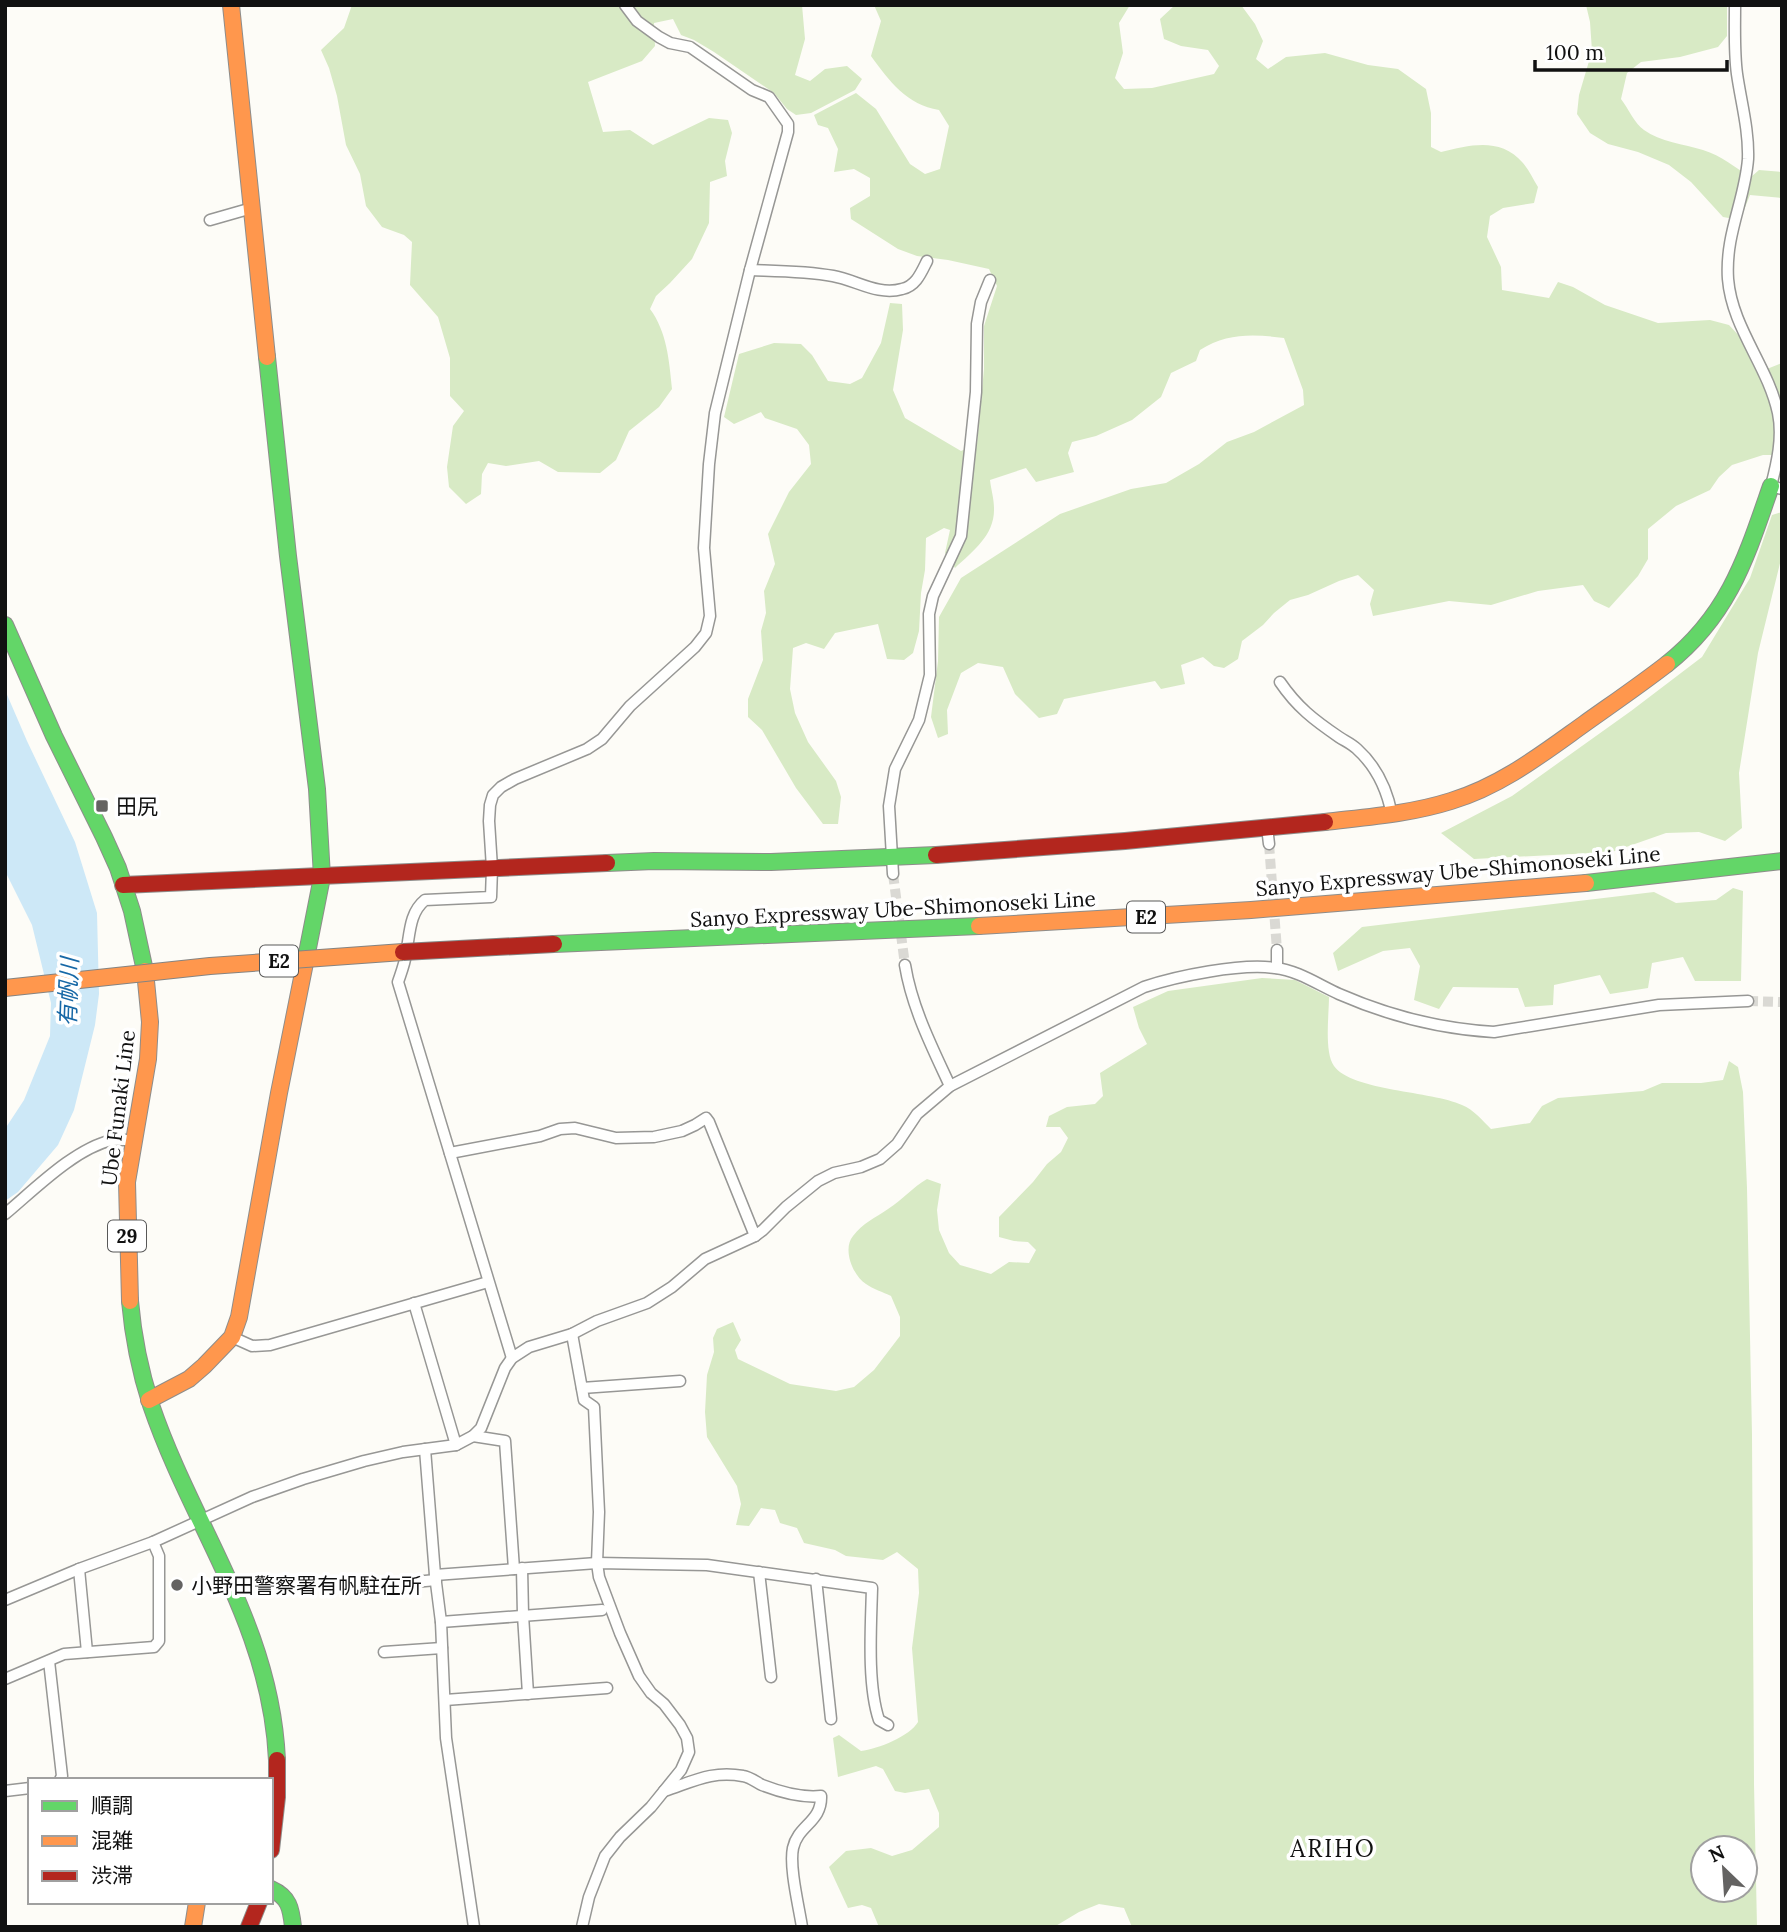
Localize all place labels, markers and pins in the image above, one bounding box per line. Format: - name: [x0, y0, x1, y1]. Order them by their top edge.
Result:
- place label: 田尻: [116, 793, 158, 820]
- marker: 田尻: [94, 798, 110, 814]
- place label: 小野田警察署有帆駐在所: [191, 1572, 422, 1599]
- marker: 小野田警察署有帆駐在所: [169, 1577, 185, 1593]

